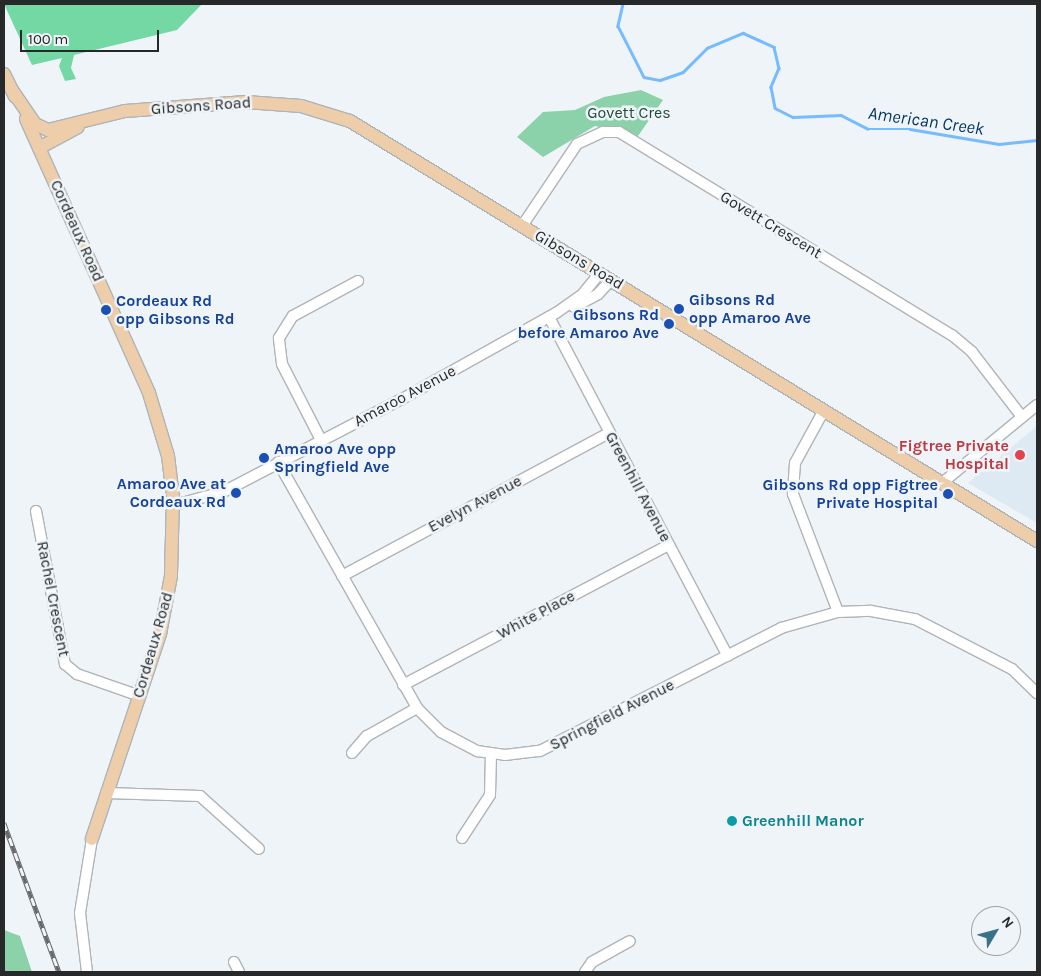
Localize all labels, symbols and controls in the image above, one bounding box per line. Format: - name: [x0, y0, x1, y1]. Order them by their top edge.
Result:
- scale bar: [22, 20, 161, 52]
- text: 100 m: [28, 30, 68, 48]
- street label: Gibsons Road: [150, 93, 252, 119]
- water label: American Creek: [867, 102, 985, 140]
- park label: Govett Cres: [587, 103, 671, 123]
- street label: Cordeaux Road: [46, 177, 108, 285]
- street label: Govett Crescent: [717, 187, 825, 263]
- street label: Gibsons Road: [531, 226, 627, 294]
- place label: Gibsons Rd opp Amaroo Ave: [689, 290, 811, 328]
- place label: Cordeaux Rd opp Gibsons Rd: [116, 291, 235, 329]
- marker: Gibsons Rd opp Amaroo Ave: [673, 303, 685, 315]
- marker: Cordeaux Rd opp Gibsons Rd: [100, 304, 112, 316]
- place label: Gibsons Rd before Amaroo Ave: [517, 305, 659, 343]
- marker: Gibsons Rd before Amaroo Ave: [663, 318, 675, 330]
- street label: Amaroo Avenue: [351, 361, 459, 431]
- street label: Greenhill Avenue: [601, 429, 675, 545]
- place label: Figtree Private Hospital: [899, 436, 1009, 474]
- place label: Amaroo Ave opp Springfield Ave: [274, 439, 396, 477]
- marker: Figtree Private Hospital: [1013, 448, 1027, 462]
- marker: Amaroo Ave opp Springfield Ave: [258, 452, 270, 464]
- street label: Evelyn Avenue: [425, 471, 525, 537]
- place label: Amaroo Ave at Cordeaux Rd: [117, 474, 226, 512]
- place label: Gibsons Rd opp Figtree Private Hospital: [762, 475, 938, 513]
- marker: Amaroo Ave at Cordeaux Rd: [230, 487, 242, 499]
- marker: Gibsons Rd opp Figtree Private Hospital: [942, 488, 954, 500]
- street label: Rachel Crescent: [32, 540, 74, 658]
- street label: White Place: [494, 586, 578, 644]
- street label: Cordeaux Road: [129, 590, 177, 700]
- street label: Springfield Avenue: [547, 675, 677, 755]
- place label: Greenhill Manor: [742, 811, 864, 831]
- marker: Greenhill Manor: [726, 815, 738, 827]
- north arrow: [971, 906, 1021, 956]
- text: N: [998, 913, 1017, 931]

